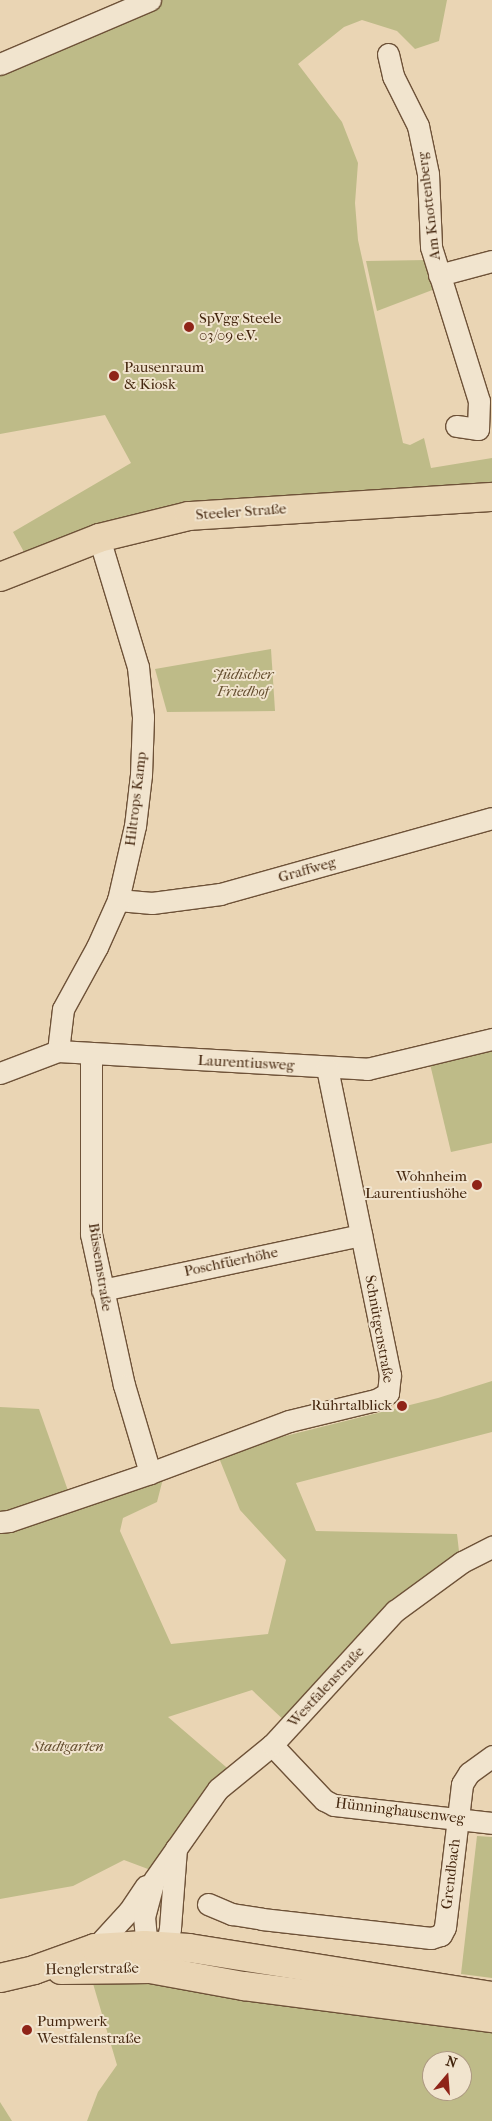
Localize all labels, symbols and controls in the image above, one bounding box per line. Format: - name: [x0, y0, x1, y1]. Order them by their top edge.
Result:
- street label: Am Knottenberg: [413, 151, 445, 261]
- place label: SpVgg Steele 03/09 e.V.: [199, 309, 281, 344]
- marker: SpVgg Steele 03/09 e.V.: [183, 321, 195, 333]
- place label: Pausenraum & Kiosk: [124, 358, 204, 393]
- marker: Pausenraum & Kiosk: [108, 370, 120, 382]
- street label: Steeler Straße: [195, 500, 287, 524]
- park label: Jüdischer Friedhof: [212, 665, 274, 700]
- street label: Hiltrops Kamp: [121, 751, 151, 847]
- street label: Graffweg: [276, 853, 338, 887]
- street label: Laurentiusweg: [197, 1051, 295, 1075]
- place label: Wohnheim Laurentiushöhe: [365, 1167, 467, 1202]
- marker: Wohnheim Laurentiushöhe: [471, 1179, 483, 1191]
- street label: Büssemstraße: [84, 1222, 116, 1312]
- street label: Poschfüerhöhe: [182, 1243, 280, 1281]
- street label: Schnütgenstraße: [361, 1274, 397, 1384]
- place label: Ruhrtalblick: [311, 1397, 392, 1415]
- marker: Ruhrtalblick: [396, 1400, 408, 1412]
- street label: Westfalenstraße: [284, 1643, 368, 1731]
- park label: Stadtgarten: [32, 1738, 104, 1756]
- street label: Hünninghausenweg: [334, 1794, 466, 1828]
- street label: Grendbach: [438, 1838, 464, 1910]
- street label: Henglerstraße: [45, 1959, 139, 1979]
- place label: Pumpwerk Westfalenstraße: [37, 2012, 141, 2047]
- marker: Pumpwerk Westfalenstraße: [21, 2024, 33, 2036]
- north arrow: [422, 2051, 472, 2101]
- text: N: [444, 2052, 459, 2072]

